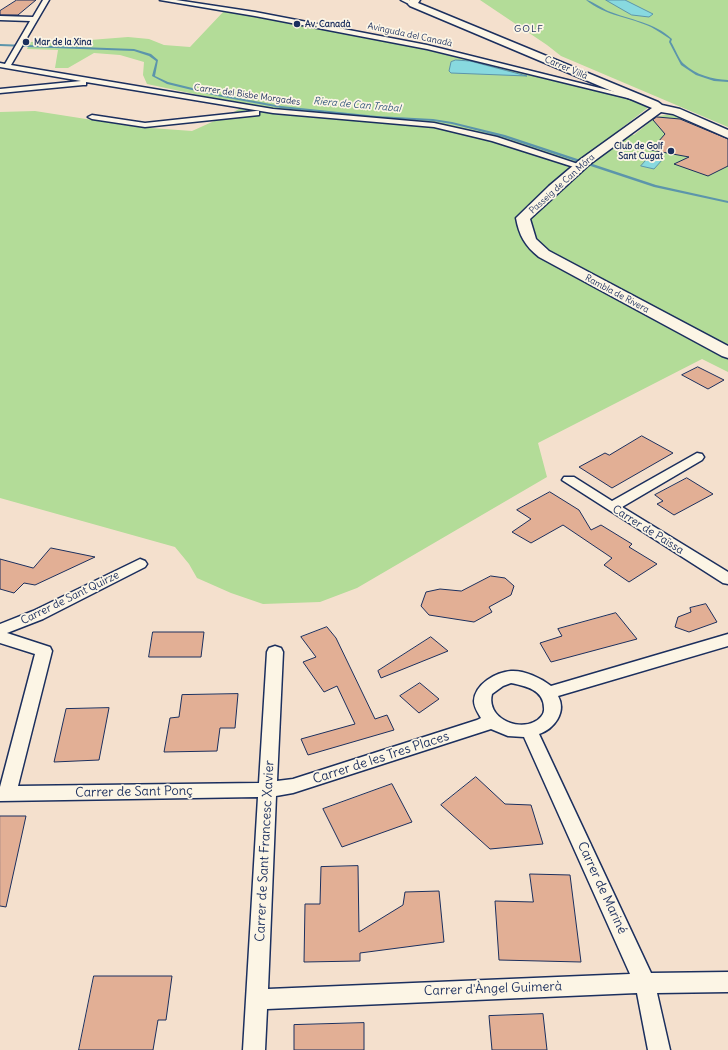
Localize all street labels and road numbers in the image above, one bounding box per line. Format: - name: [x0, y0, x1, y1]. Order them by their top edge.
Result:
- street label: Avinguda del Canadà: [367, 21, 453, 49]
- street label: Carrer Villà: [543, 54, 589, 82]
- street label: Carrer del Bisbe Morgades: [193, 82, 301, 108]
- street label: Passeig de Can Móra: [527, 152, 597, 216]
- street label: Rambla de Rivera: [583, 273, 651, 315]
- street label: Carrer de Païssa: [610, 503, 686, 557]
- street label: Carrer de Sant Quirze: [19, 568, 121, 628]
- street label: Carrer de les Tres Places: [311, 729, 451, 787]
- street label: Carrer de Sant Francesc Xavier: [252, 760, 278, 942]
- street label: Carrer de Sant Ponç: [75, 783, 193, 801]
- street label: Carrer de Mariné: [574, 839, 630, 937]
- street label: Carrer d'Àngel Guimerà: [424, 979, 562, 999]

